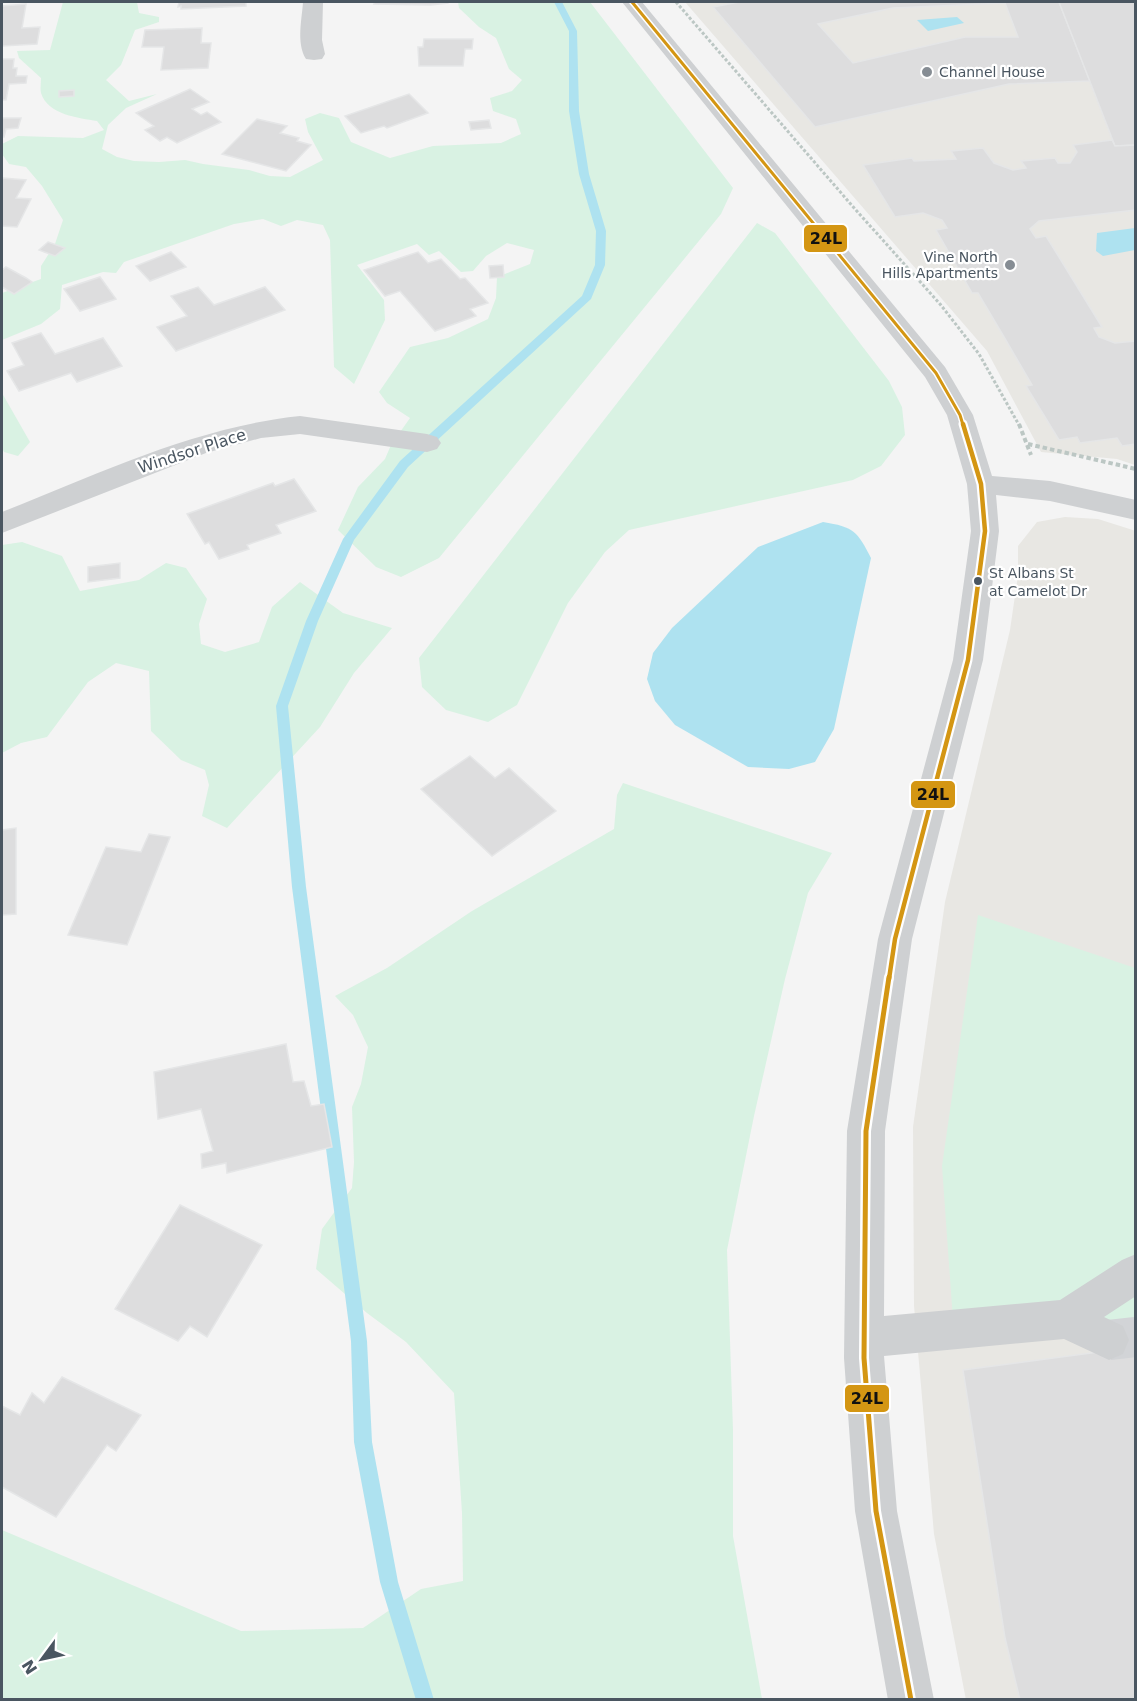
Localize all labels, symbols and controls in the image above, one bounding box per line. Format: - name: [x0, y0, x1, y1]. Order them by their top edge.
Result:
- place label: Channel House: [939, 64, 1045, 80]
- marker: Channel House: [920, 65, 934, 79]
- line badge: 24L: [803, 224, 848, 253]
- text: 24L: [810, 229, 842, 248]
- place label: Vine North Hills Apartments: [882, 249, 998, 281]
- marker: Vine North Hills Apartments: [1003, 258, 1017, 272]
- street label: Windsor Place: [136, 425, 248, 477]
- place label: St Albans St at Camelot Dr: [989, 565, 1087, 599]
- marker: St Albans St at Camelot Dr: [972, 575, 984, 587]
- line badge: 24L: [910, 780, 956, 809]
- text: 24L: [917, 785, 949, 804]
- line badge: 24L: [844, 1384, 890, 1413]
- text: 24L: [851, 1389, 883, 1408]
- north arrow: [12, 1629, 72, 1689]
- text: N: [18, 1656, 41, 1678]

